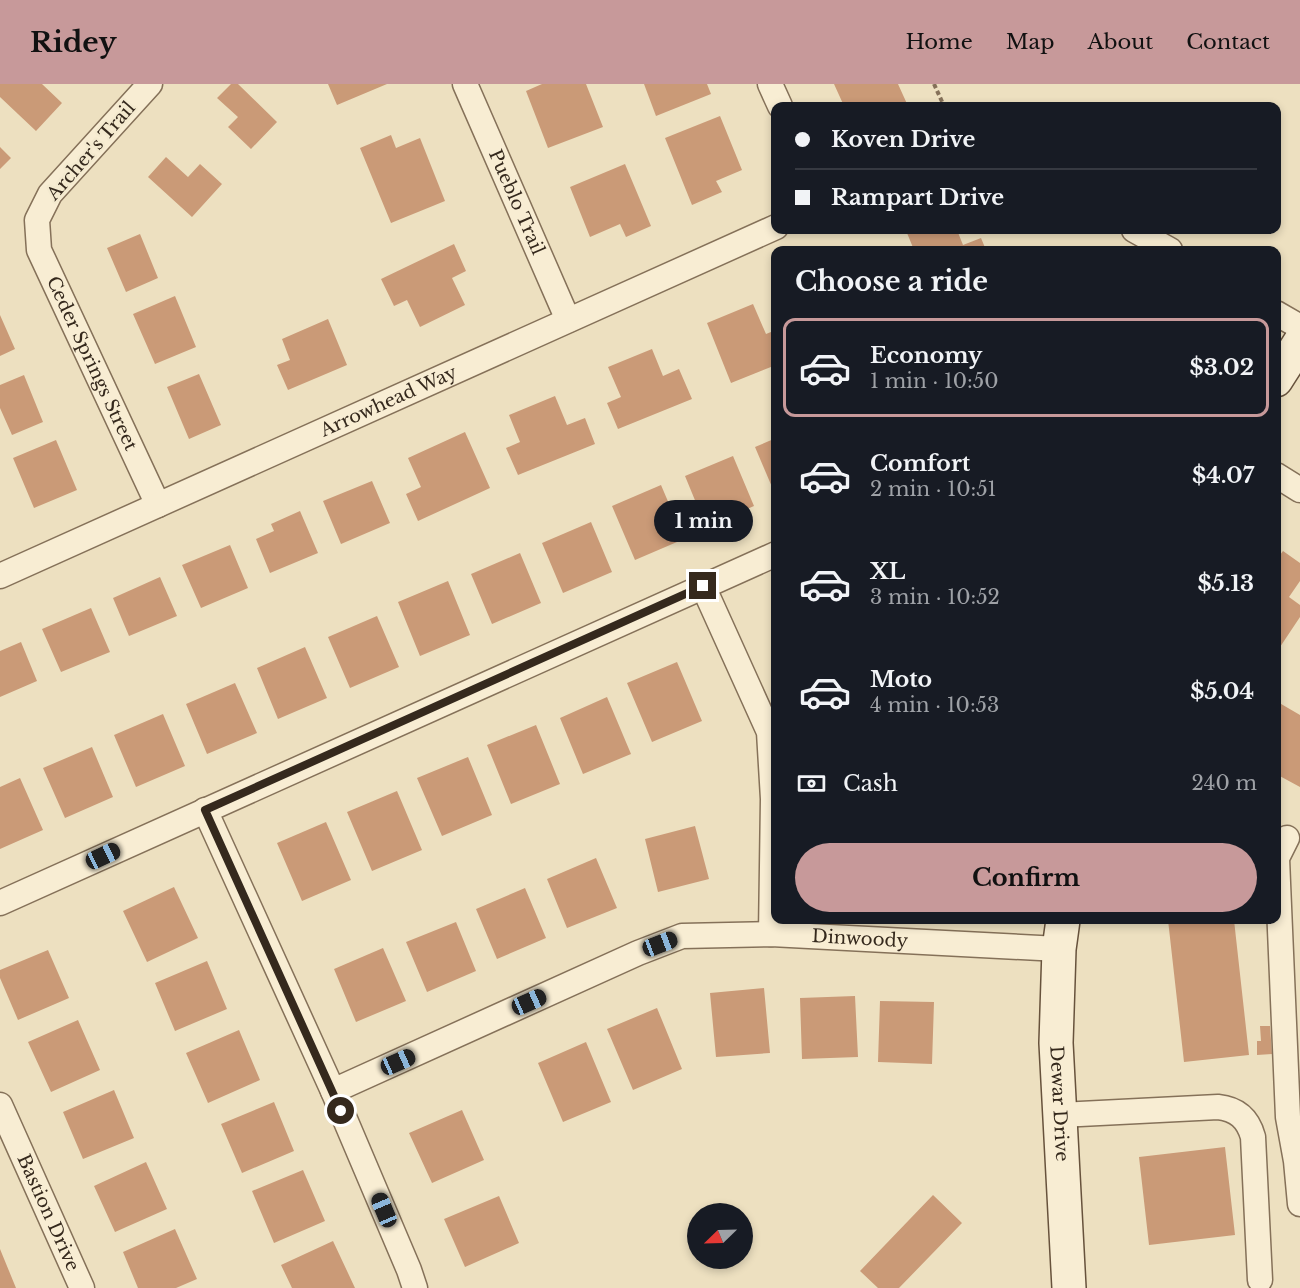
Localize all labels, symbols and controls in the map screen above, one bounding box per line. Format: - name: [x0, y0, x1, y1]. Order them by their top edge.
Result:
- text: Ridey: [30, 25, 116, 60]
- text: Home: [906, 29, 973, 55]
- text: Map: [1006, 29, 1054, 55]
- text: About: [1087, 29, 1153, 55]
- text: Contact: [1186, 29, 1270, 55]
- street label: Archer's Trail: [42, 97, 140, 206]
- text: Koven Drive: [831, 126, 975, 153]
- street label: Pueblo Trail: [484, 146, 549, 258]
- text: Rampart Drive: [831, 184, 1004, 211]
- text: Choose a ride: [795, 265, 988, 298]
- street label: Ceder Springs Street: [42, 273, 142, 454]
- icon: car: [798, 341, 852, 395]
- text: Economy: [870, 342, 982, 369]
- text: $3.02: [1190, 354, 1254, 381]
- street label: Arrowhead Way: [316, 361, 461, 442]
- text: 1 min · 10:50: [870, 369, 998, 393]
- icon: car: [798, 449, 852, 503]
- text: Comfort: [870, 450, 970, 477]
- text: $4.07: [1192, 462, 1254, 489]
- text: 2 min · 10:51: [870, 477, 996, 501]
- callout: 1 min: [654, 499, 752, 541]
- text: 1 min: [675, 509, 732, 533]
- icon: car: [798, 557, 852, 611]
- text: XL: [870, 558, 905, 585]
- text: $5.13: [1197, 570, 1254, 597]
- route end: [689, 572, 716, 599]
- text: 3 min · 10:52: [870, 585, 1000, 609]
- icon: car: [798, 665, 852, 719]
- text: Moto: [870, 666, 932, 693]
- text: $5.04: [1190, 678, 1254, 705]
- text: 4 min · 10:53: [870, 693, 999, 717]
- icon: cash: [795, 767, 828, 800]
- text: Cash: [843, 770, 898, 797]
- text: 240 m: [1192, 771, 1257, 795]
- car: [83, 840, 123, 872]
- button: Confirm: [795, 843, 1257, 912]
- street label: Dinwoody: [811, 925, 909, 952]
- car: [640, 929, 680, 959]
- car: [509, 986, 549, 1018]
- street label: Dewar Drive: [1045, 1045, 1073, 1162]
- car: [378, 1046, 418, 1078]
- route start: [327, 1097, 354, 1124]
- street label: Bastion Drive: [12, 1151, 84, 1275]
- car: [369, 1190, 399, 1230]
- north arrow: [687, 1203, 753, 1269]
- map controls: [687, 1203, 753, 1269]

